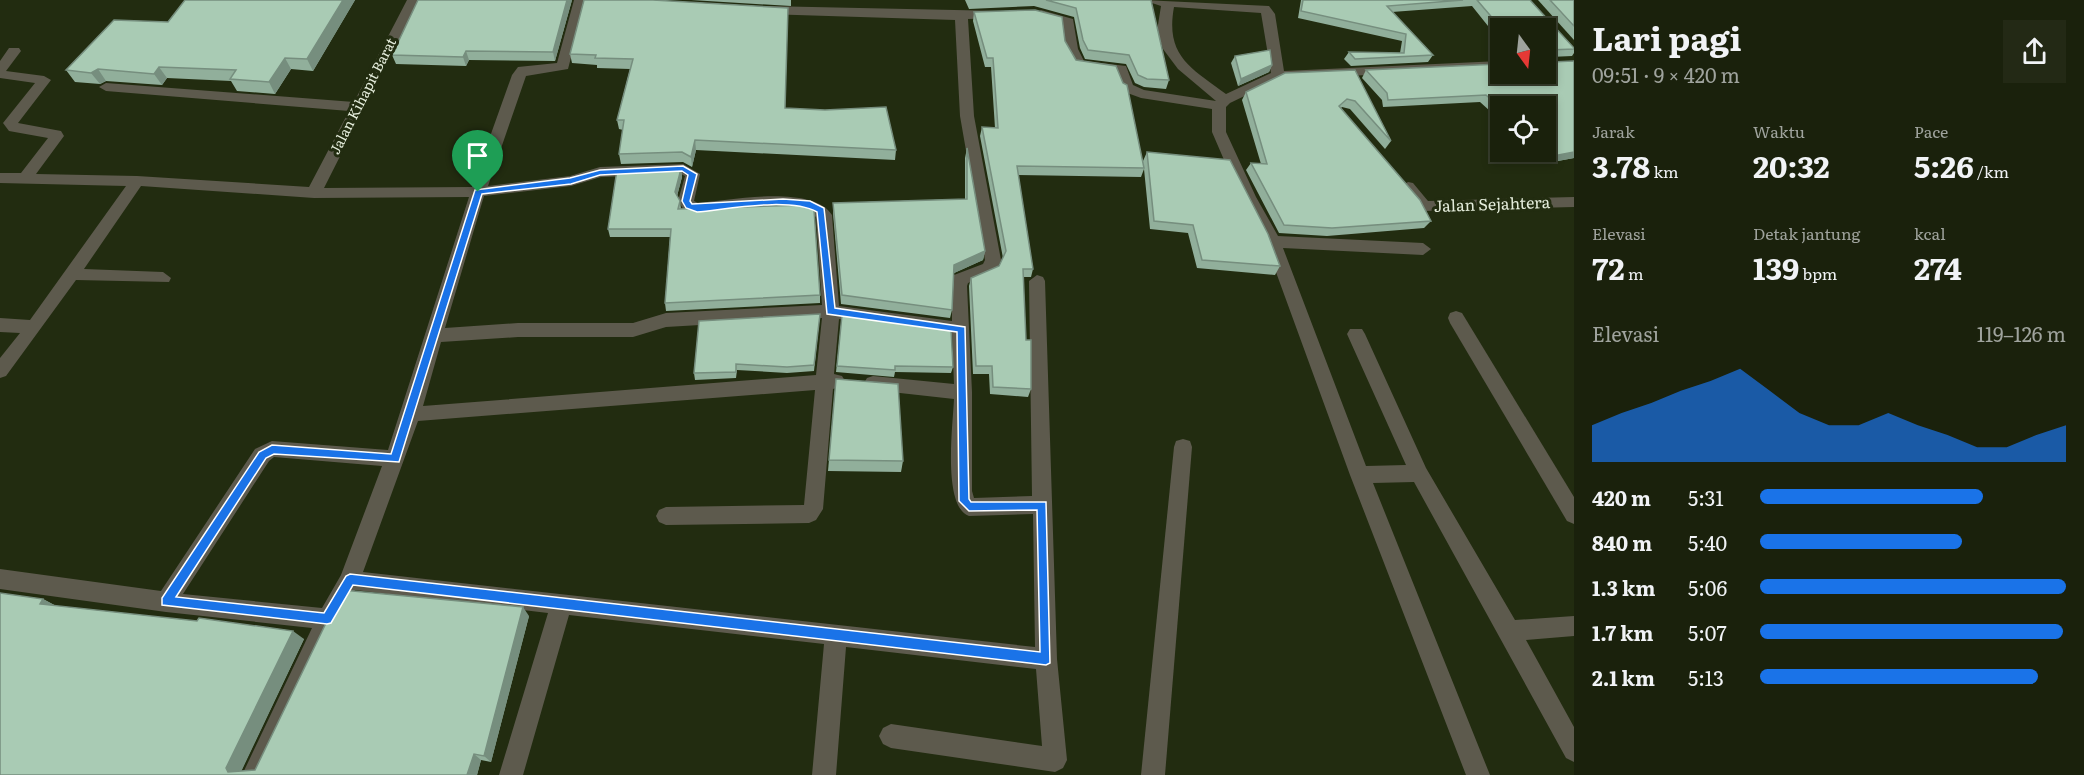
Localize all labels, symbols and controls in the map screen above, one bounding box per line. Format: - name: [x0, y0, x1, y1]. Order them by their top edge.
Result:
- text: Lari pagi: [1592, 12, 1741, 61]
- north arrow: [1490, 18, 1556, 84]
- map controls: [1490, 18, 1556, 162]
- button: share: [2003, 20, 2066, 83]
- street label: Jalan Kihapit Barat: [324, 34, 400, 157]
- text: 09:51 · 9 × 420 m: [1592, 59, 1740, 89]
- button: locate: [1490, 96, 1556, 162]
- text: Jarak: [1592, 119, 1635, 143]
- text: Waktu: [1753, 119, 1805, 143]
- text: Pace: [1914, 119, 1948, 143]
- pin: [452, 130, 503, 192]
- icon: arrive: [461, 139, 494, 172]
- text: 3.78: [1592, 143, 1650, 187]
- text: 20:32: [1753, 143, 1830, 187]
- text: 5:26: [1914, 143, 1974, 187]
- text: km: [1650, 159, 1679, 183]
- text: /km: [1974, 159, 2009, 183]
- street label: Jalan Sejahtera: [1433, 189, 1551, 217]
- text: Elevasi: [1592, 221, 1646, 245]
- text: Detak jantung: [1753, 221, 1860, 245]
- text: kcal: [1914, 221, 1946, 245]
- text: 72: [1592, 245, 1625, 289]
- text: 139: [1753, 245, 1799, 289]
- text: 274: [1914, 245, 1962, 289]
- text: m: [1625, 261, 1643, 285]
- text: bpm: [1799, 261, 1837, 285]
- text: Elevasi: [1592, 318, 1659, 348]
- text: 119–126 m: [1977, 318, 2066, 348]
- text: 420 m: [1592, 482, 1651, 512]
- text: 5:31: [1688, 482, 1724, 512]
- text: 840 m: [1592, 527, 1652, 557]
- text: 5:40: [1688, 527, 1727, 557]
- text: 1.3 km: [1592, 572, 1655, 602]
- text: 5:06: [1688, 572, 1727, 602]
- text: 1.7 km: [1592, 617, 1654, 647]
- text: 5:07: [1688, 617, 1727, 647]
- text: 2.1 km: [1592, 662, 1655, 692]
- text: 5:13: [1688, 662, 1724, 692]

